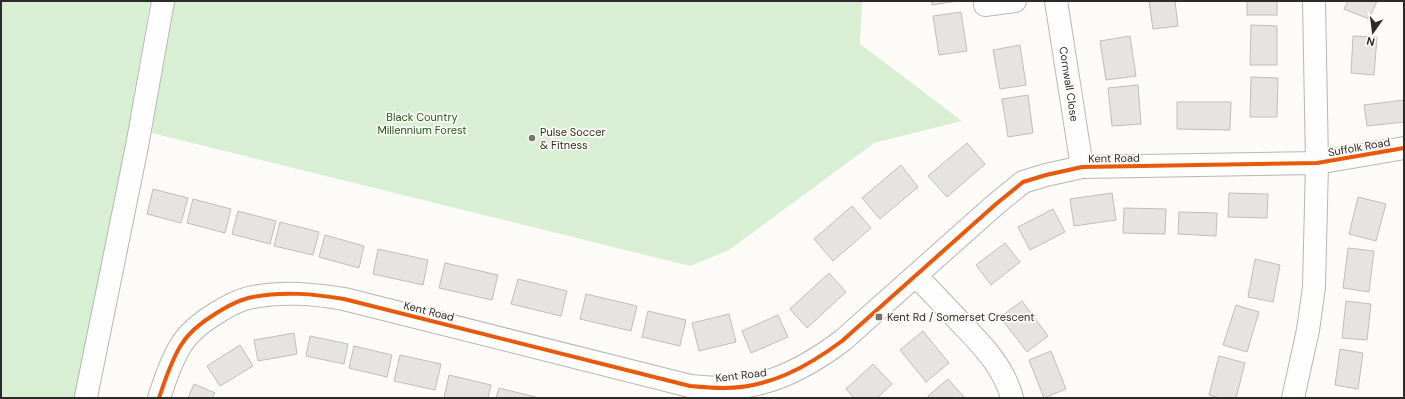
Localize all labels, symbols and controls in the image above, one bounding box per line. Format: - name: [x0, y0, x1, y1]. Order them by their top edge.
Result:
- north arrow: [1353, 12, 1393, 52]
- text: N: [1365, 34, 1376, 49]
- street label: Cornwall Close: [1056, 46, 1082, 122]
- park label: Black Country Millennium Forest: [377, 110, 467, 137]
- place label: Pulse Soccer & Fitness: [540, 125, 606, 152]
- marker: Pulse Soccer & Fitness: [527, 133, 537, 143]
- street label: Suffolk Road: [1327, 135, 1391, 159]
- street label: Kent Road: [1088, 151, 1140, 165]
- street label: Kent Road: [402, 298, 456, 324]
- place label: Kent Rd / Somerset Crescent: [887, 310, 1035, 324]
- marker: Kent Rd / Somerset Crescent: [874, 312, 884, 322]
- street label: Kent Road: [715, 365, 767, 385]

